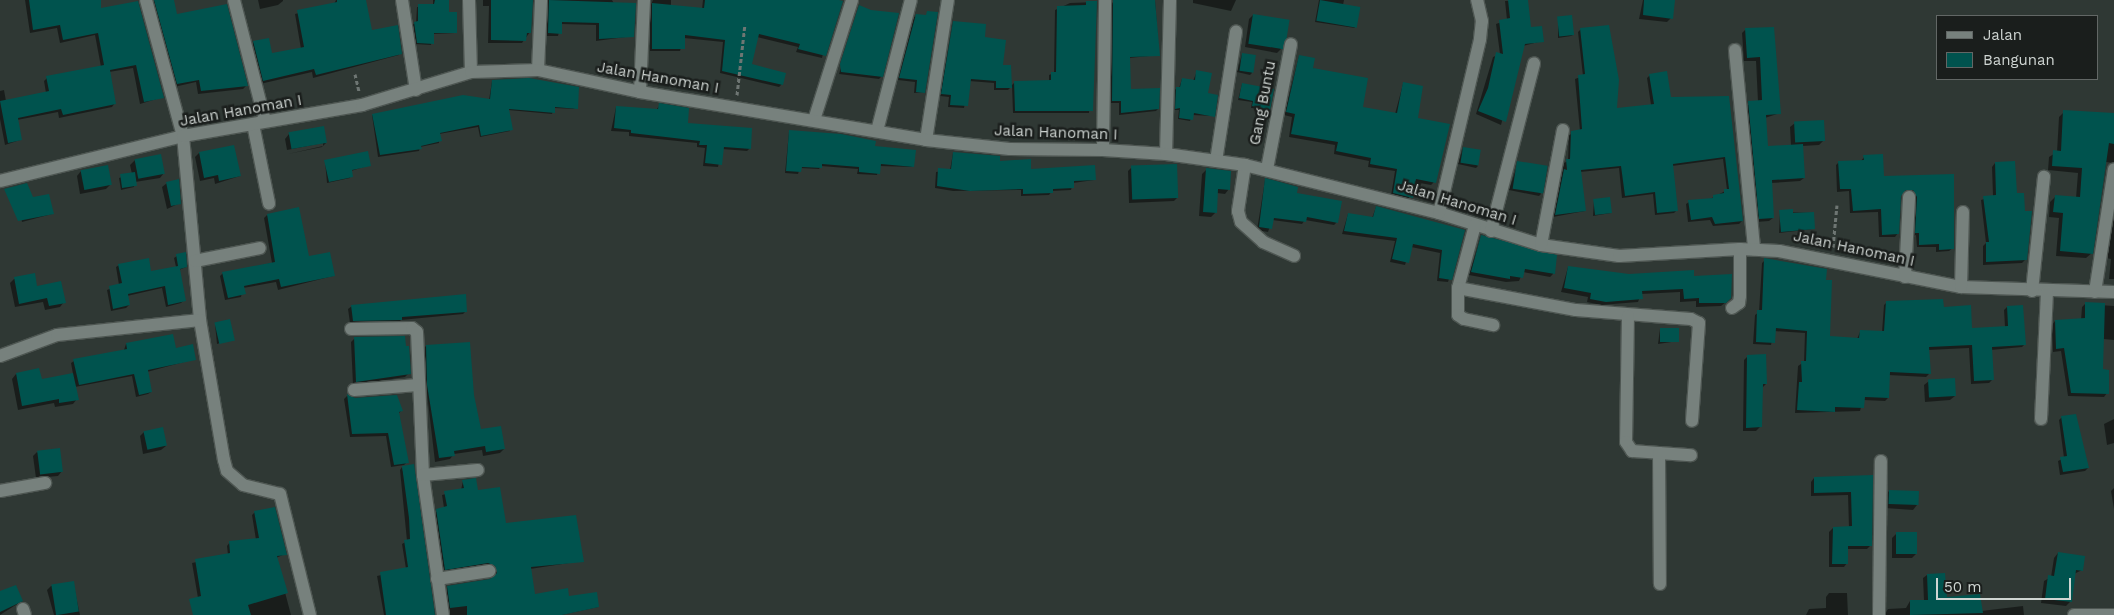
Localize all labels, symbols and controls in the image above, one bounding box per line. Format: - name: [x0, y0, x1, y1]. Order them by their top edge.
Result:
- legend: [1936, 15, 2099, 80]
- text: Jalan: [1983, 26, 2022, 44]
- text: Bangunan: [1983, 51, 2055, 69]
- street label: Jalan Hanoman I: [596, 58, 720, 98]
- street label: Gang Buntu: [1246, 59, 1280, 147]
- street label: Jalan Hanoman I: [179, 91, 303, 131]
- street label: Jalan Hanoman I: [994, 122, 1118, 144]
- street label: Jalan Hanoman I: [1395, 176, 1519, 230]
- street label: Jalan Hanoman I: [1792, 227, 1916, 271]
- scale bar: [1939, 568, 2074, 600]
- text: 50 m: [1944, 578, 1981, 596]

